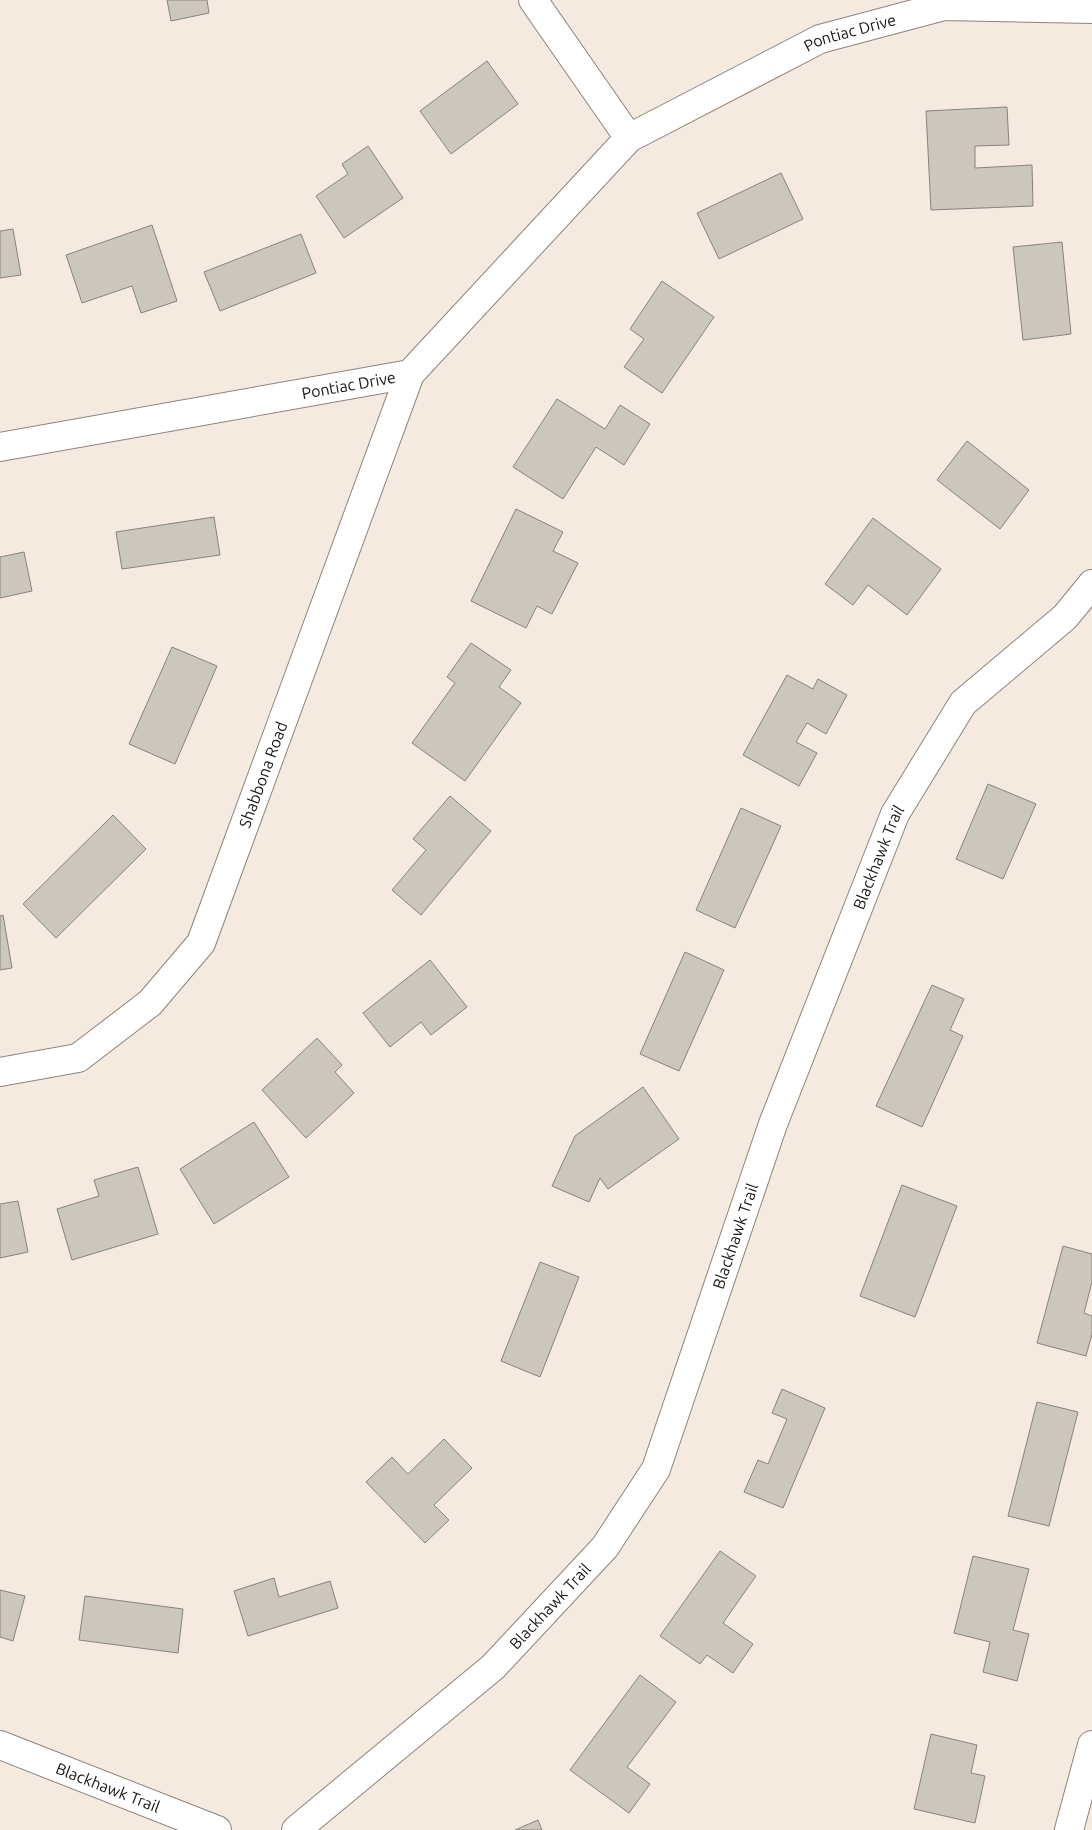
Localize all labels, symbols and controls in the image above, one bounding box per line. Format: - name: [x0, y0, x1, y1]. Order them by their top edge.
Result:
- street label: Pontiac Drive: [801, 10, 898, 55]
- street label: Pontiac Drive: [300, 368, 397, 402]
- street label: Shabbona Road: [235, 719, 291, 830]
- street label: Blackhawk Trail: [849, 802, 907, 912]
- street label: Blackhawk Trail: [709, 1181, 761, 1291]
- street label: Blackhawk Trail: [506, 1560, 594, 1653]
- street label: Blackhawk Trail: [53, 1759, 163, 1816]

